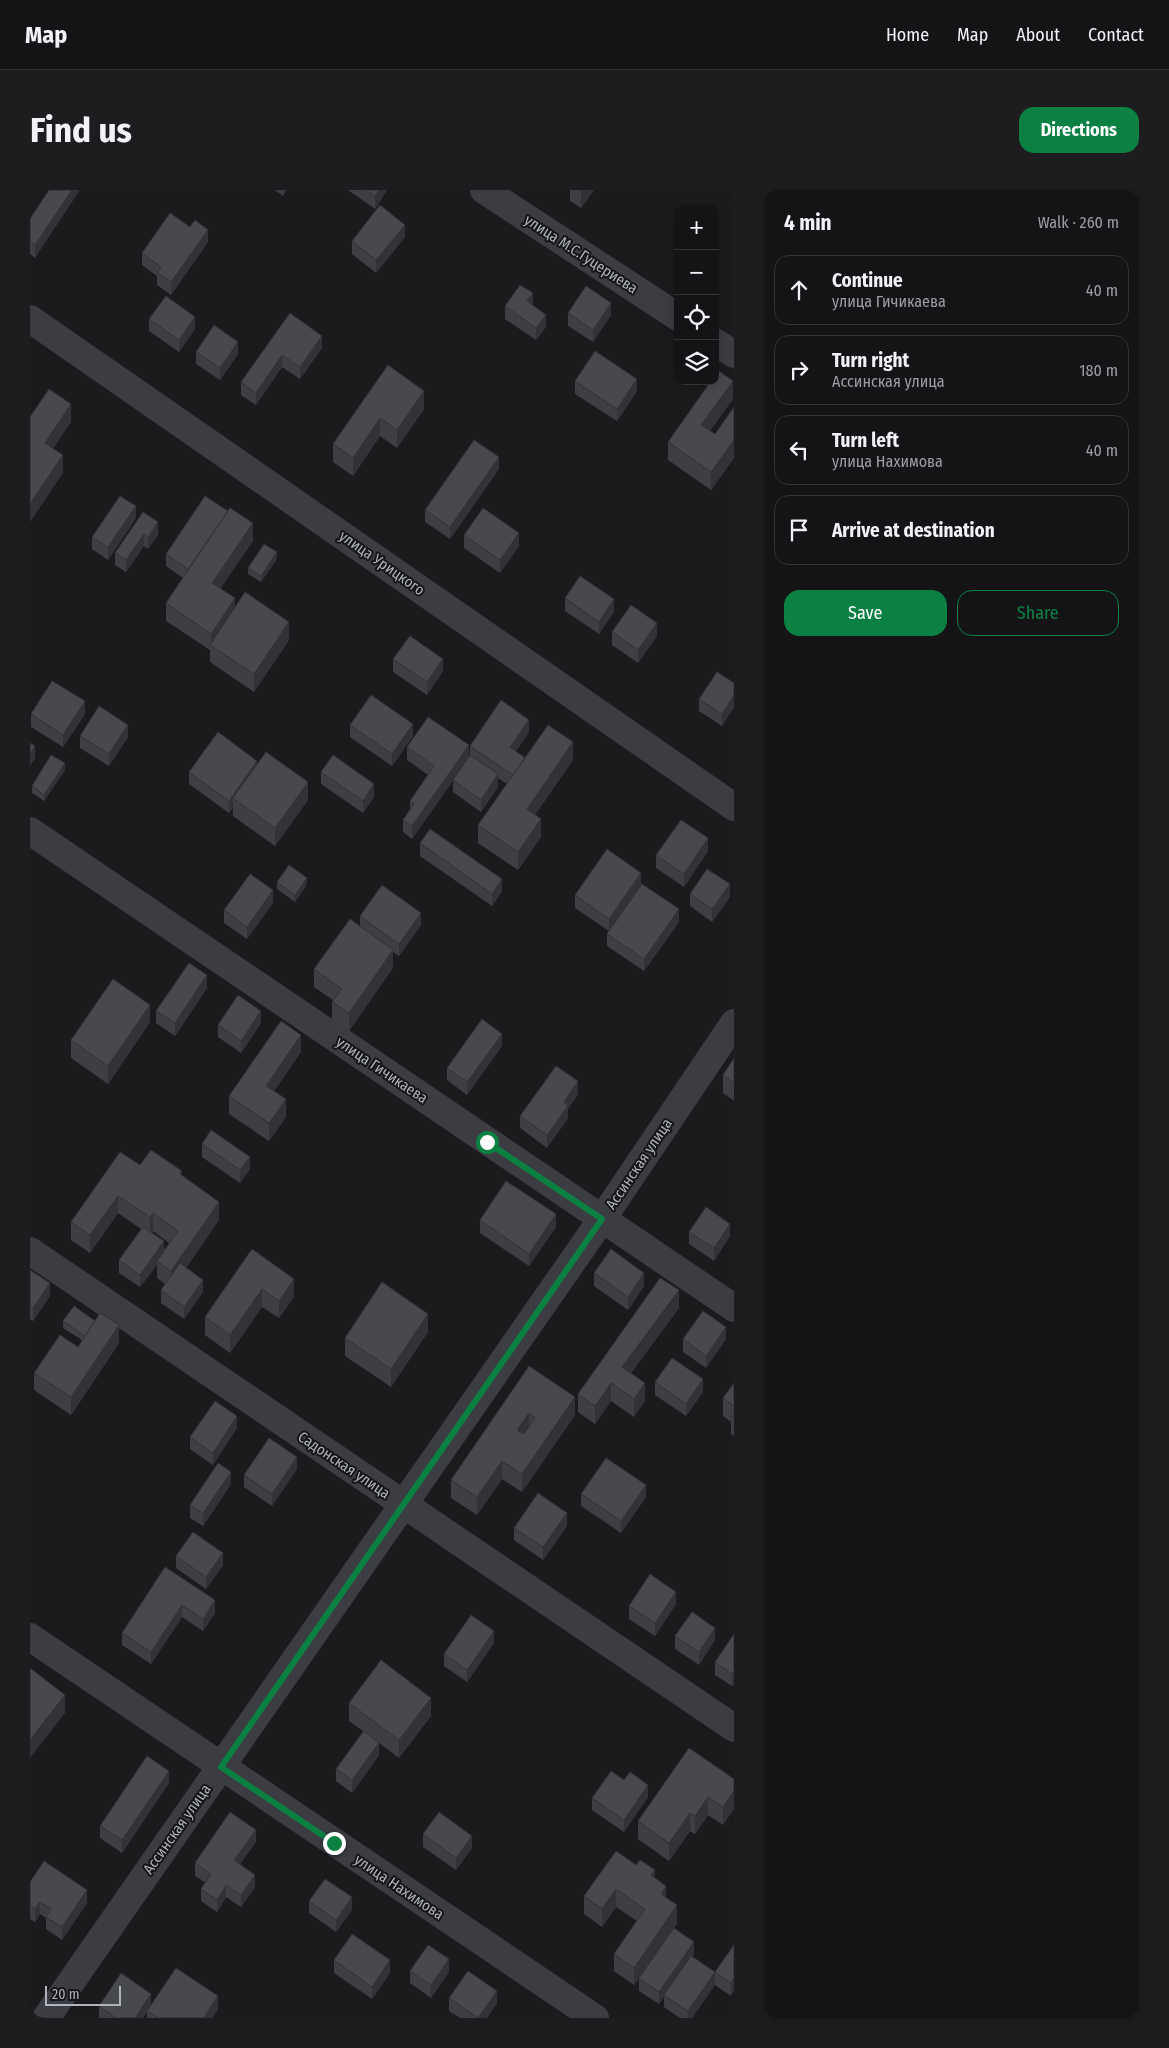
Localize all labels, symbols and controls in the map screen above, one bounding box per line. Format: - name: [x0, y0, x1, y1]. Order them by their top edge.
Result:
- text: Map: [25, 21, 67, 49]
- text: Home: [886, 24, 929, 46]
- text: Map: [957, 24, 988, 46]
- text: About: [1016, 24, 1060, 46]
- text: Contact: [1088, 24, 1144, 46]
- button: Directions: [1019, 107, 1139, 153]
- text: Find us: [30, 109, 132, 151]
- map controls: [674, 205, 719, 385]
- button: +: [674, 205, 719, 250]
- text: 4 min: [784, 210, 832, 236]
- street label: улица М.С.Гуцериева: [521, 211, 641, 297]
- text: Walk · 260 m: [1038, 213, 1119, 232]
- button: −: [674, 250, 719, 295]
- text: Continue: [832, 269, 903, 292]
- icon: ahead: [785, 276, 813, 304]
- text: 40 m: [1086, 281, 1118, 300]
- text: улица Гичикаева: [832, 292, 946, 311]
- button: locate: [674, 295, 719, 340]
- button: layers: [674, 340, 719, 385]
- text: Turn right: [832, 349, 909, 372]
- icon: right: [785, 356, 813, 384]
- text: 180 m: [1079, 361, 1118, 380]
- text: Ассинская улица: [832, 372, 945, 391]
- text: Turn left: [832, 429, 899, 452]
- icon: left: [785, 436, 813, 464]
- text: 40 m: [1086, 441, 1118, 460]
- text: улица Нахимова: [832, 452, 943, 471]
- icon: arrive: [785, 516, 813, 544]
- text: Arrive at destination: [832, 519, 995, 542]
- street label: улица Урицкого: [336, 527, 428, 599]
- button: Save: [784, 590, 947, 636]
- button: Share: [957, 590, 1119, 636]
- street label: улица Гичикаева: [333, 1033, 431, 1107]
- street label: Ассинская улица: [602, 1115, 676, 1213]
- route start: [476, 1131, 499, 1154]
- street label: Садонская улица: [294, 1428, 394, 1502]
- street label: Ассинская улица: [139, 1781, 215, 1877]
- route end: [323, 1832, 346, 1855]
- street label: улица Нахимова: [351, 1850, 447, 1924]
- scale bar: [45, 1983, 121, 2006]
- text: 20 m: [52, 1986, 80, 2003]

